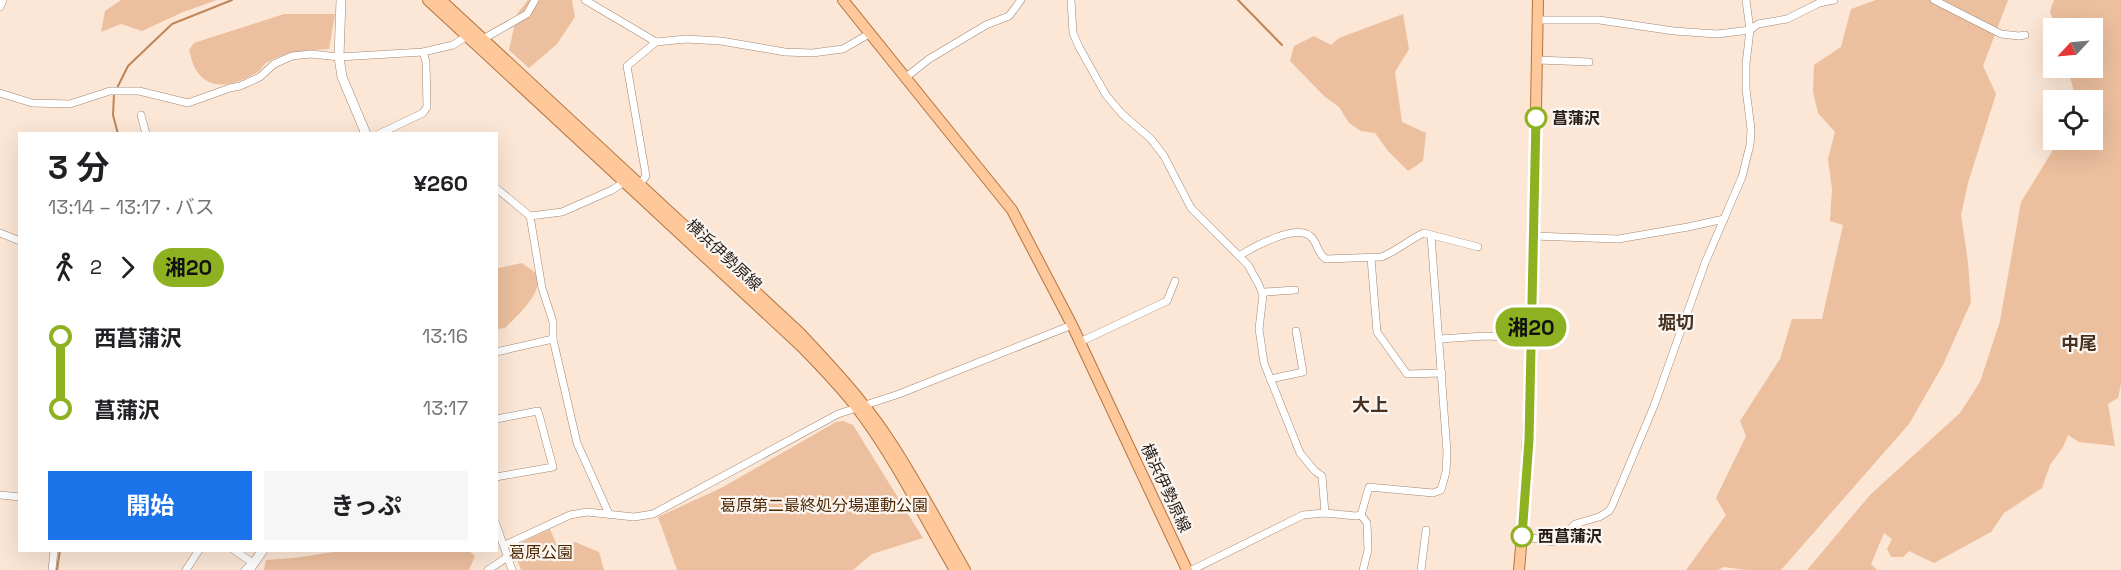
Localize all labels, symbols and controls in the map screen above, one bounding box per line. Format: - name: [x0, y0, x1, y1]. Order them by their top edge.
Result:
- north arrow: [2043, 18, 2103, 78]
- map controls: [2043, 18, 2103, 150]
- button: locate: [2043, 90, 2103, 150]
- marker: 菖蒲沢: [1525, 107, 1547, 129]
- place label: 菖蒲沢: [1552, 108, 1600, 129]
- text: 3 分: [48, 147, 109, 189]
- text: ¥260: [413, 169, 468, 197]
- text: 13:14 – 13:17 · バス: [48, 194, 215, 220]
- street label: 横浜伊勢原線: [682, 215, 766, 295]
- icon: walk: [48, 251, 81, 284]
- icon: forward: [111, 251, 144, 284]
- text: 2: [90, 254, 102, 280]
- text: 湘20: [165, 254, 212, 281]
- line badge: 湘20: [1496, 308, 1565, 346]
- district label: 堀切: [1658, 311, 1694, 334]
- text: 湘20: [1507, 314, 1555, 341]
- text: 13:16: [422, 323, 468, 349]
- text: 西菖蒲沢: [94, 324, 182, 352]
- district label: 中尾: [2061, 332, 2097, 355]
- district label: 大上: [1352, 393, 1388, 416]
- text: 13:17: [423, 395, 468, 421]
- text: 菖蒲沢: [94, 396, 160, 424]
- street label: 横浜伊勢原線: [1136, 440, 1196, 536]
- button: 開始: [48, 471, 252, 540]
- button: きっぷ: [264, 471, 468, 540]
- park label: 葛原第二最終処分場運動公園: [720, 495, 928, 516]
- marker: 西菖蒲沢: [1511, 525, 1533, 547]
- place label: 西菖蒲沢: [1538, 526, 1602, 547]
- park label: 葛原公園: [509, 542, 573, 563]

